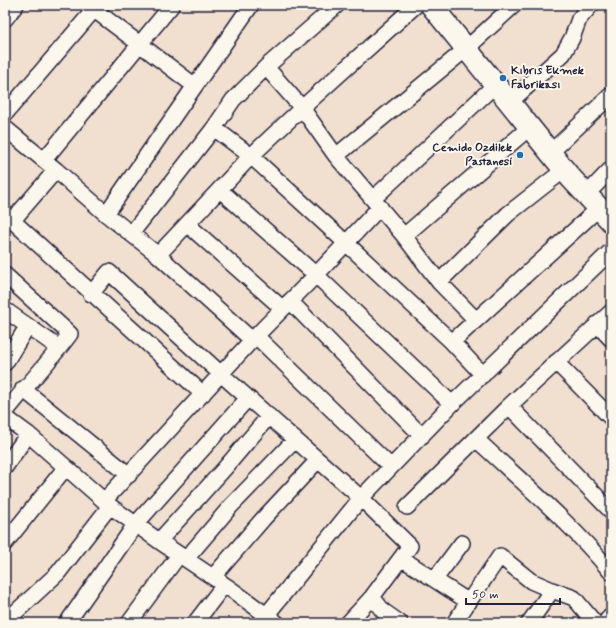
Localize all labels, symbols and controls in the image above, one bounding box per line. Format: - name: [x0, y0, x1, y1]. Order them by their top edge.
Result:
- place label: Kıbrıs Ekmek Fabrikası: [511, 63, 584, 93]
- marker: Kıbrıs Ekmek Fabrikası: [498, 73, 508, 83]
- place label: Cemido Ozdilek Pastanesi: [432, 140, 512, 170]
- marker: Cemido Ozdilek Pastanesi: [515, 150, 525, 160]
- scale bar: [466, 580, 560, 606]
- text: 50 m: [472, 587, 499, 603]

